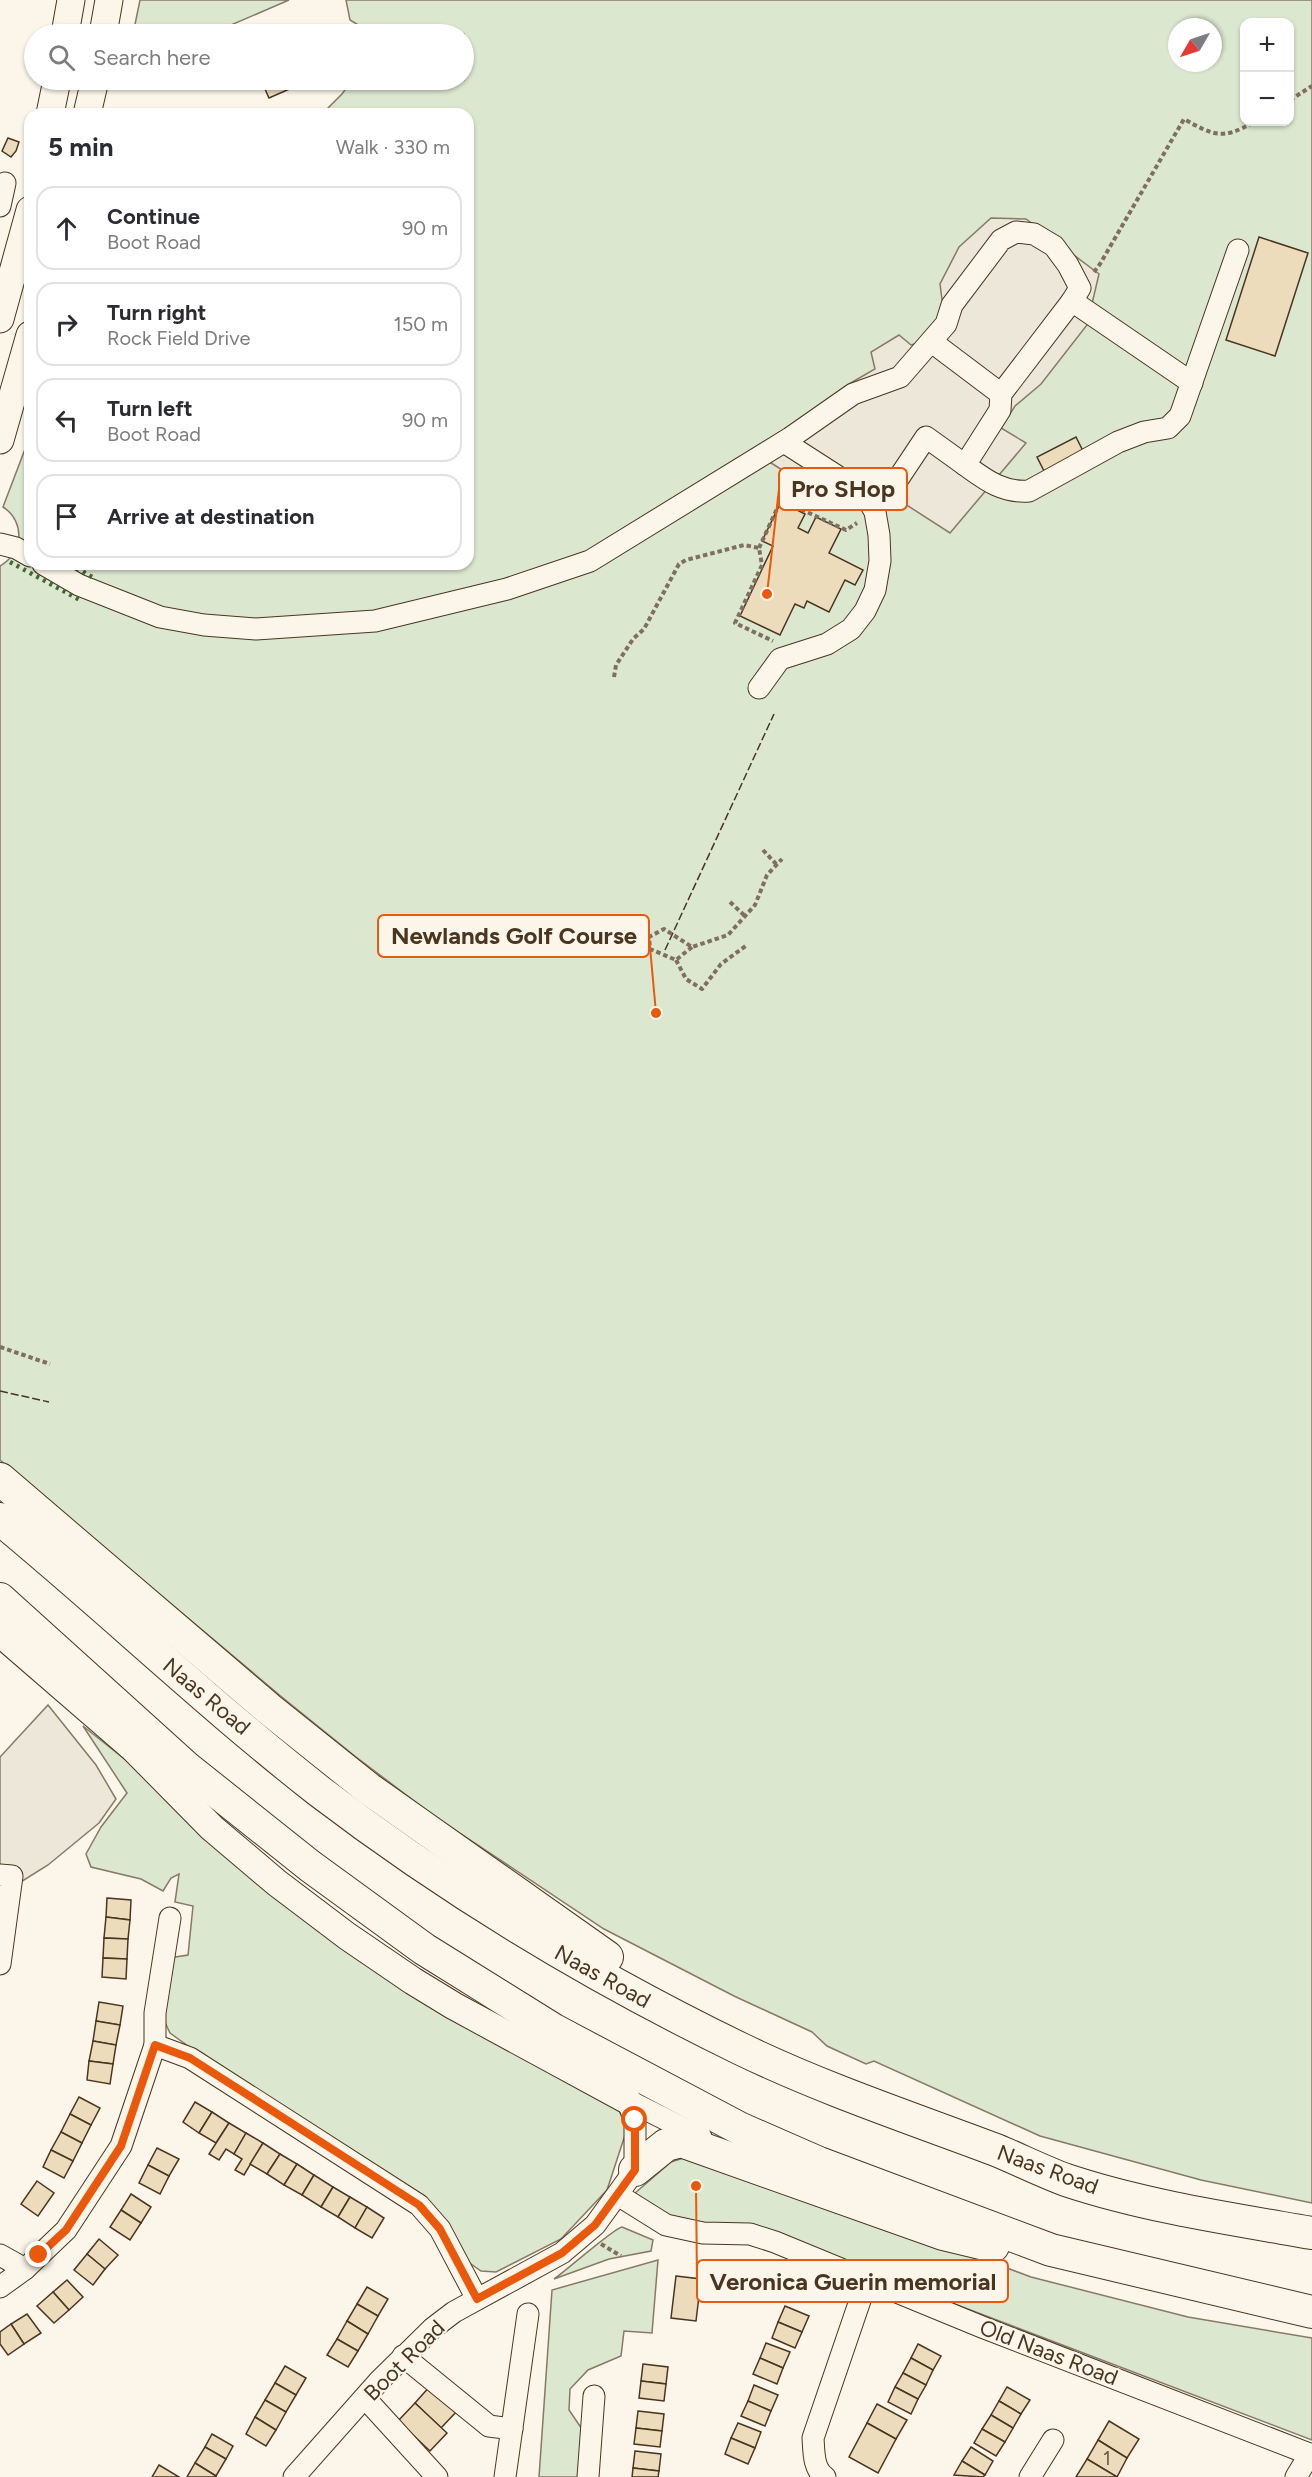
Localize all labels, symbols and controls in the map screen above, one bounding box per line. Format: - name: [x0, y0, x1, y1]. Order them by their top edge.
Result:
- north arrow: [1168, 18, 1222, 72]
- map controls: [1240, 18, 1294, 126]
- button: +: [1240, 18, 1294, 72]
- search box: [24, 24, 474, 90]
- icon: search: [45, 41, 78, 74]
- text: Search here: [93, 44, 211, 71]
- button: −: [1240, 72, 1294, 126]
- text: 5 min: [48, 131, 114, 163]
- text: Walk · 330 m: [336, 135, 450, 159]
- text: Continue: [107, 203, 200, 230]
- icon: ahead: [50, 212, 83, 245]
- text: 90 m: [402, 216, 448, 240]
- text: Boot Road: [107, 230, 201, 254]
- text: Turn right: [107, 299, 206, 326]
- icon: right: [50, 308, 83, 341]
- text: 150 m: [393, 312, 448, 336]
- text: Rock Field Drive: [107, 326, 250, 350]
- text: Turn left: [107, 395, 193, 422]
- icon: left: [50, 404, 83, 437]
- text: 90 m: [402, 408, 448, 432]
- text: Boot Road: [107, 422, 201, 446]
- callout: Pro SHop: [779, 468, 907, 510]
- text: Pro SHop: [791, 474, 895, 503]
- icon: arrive: [50, 500, 83, 533]
- text: Arrive at destination: [107, 503, 315, 530]
- callout: Newlands Golf Course: [378, 915, 649, 957]
- text: Newlands Golf Course: [391, 921, 637, 950]
- street label: Naas Road: [157, 1652, 256, 1741]
- street label: Naas Road: [550, 1939, 656, 2014]
- route start: [621, 2106, 647, 2132]
- street label: Naas Road: [993, 2139, 1102, 2200]
- route end: [25, 2241, 51, 2267]
- callout: Veronica Guerin memorial: [697, 2260, 1008, 2302]
- text: Veronica Guerin memorial: [710, 2267, 996, 2296]
- street label: Boot Road: [358, 2314, 450, 2406]
- street label: Old Naas Road: [976, 2314, 1122, 2391]
- house number: 1: [1103, 2446, 1111, 2470]

